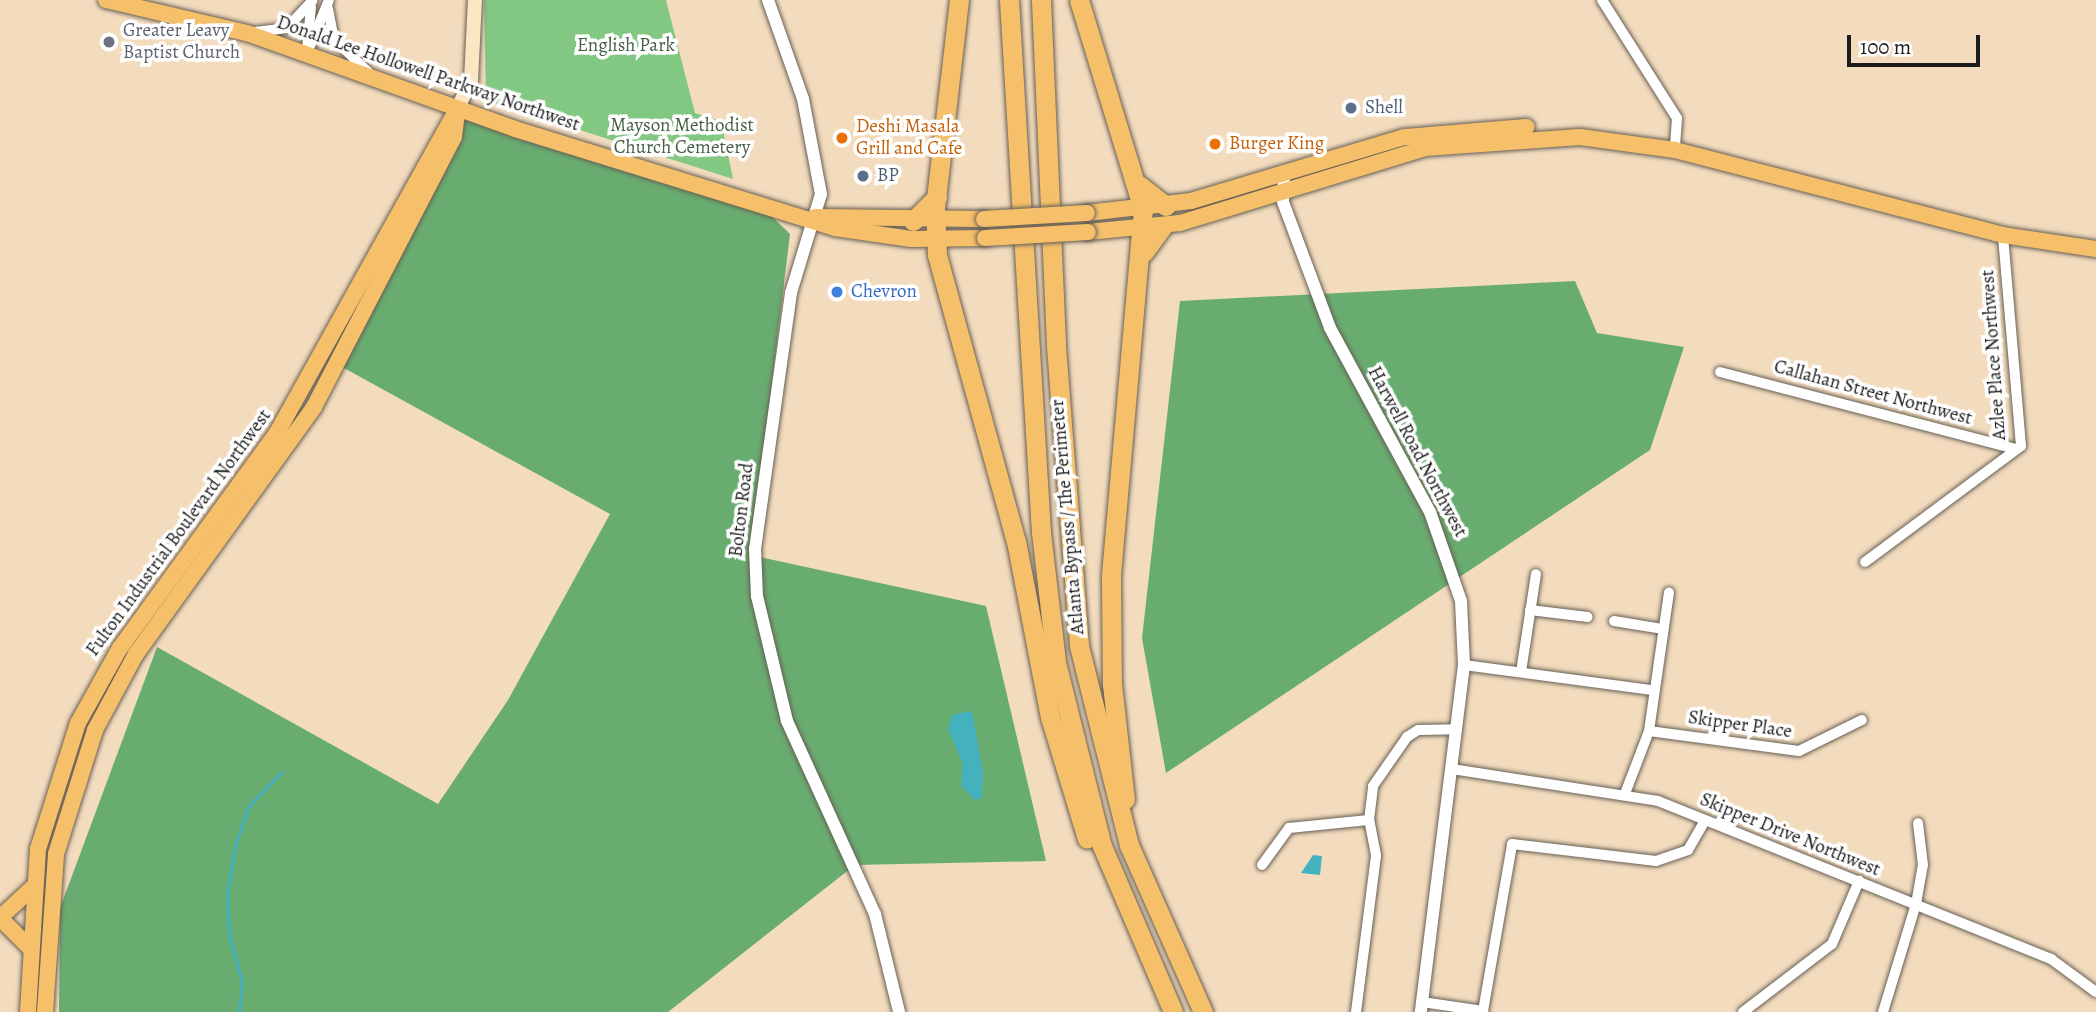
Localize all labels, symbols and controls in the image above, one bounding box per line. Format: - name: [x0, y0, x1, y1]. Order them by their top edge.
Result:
- street label: Donald Lee Hollowell Parkway Northwest: [274, 11, 582, 137]
- place label: Greater Leavy Baptist Church: [123, 20, 240, 64]
- scale bar: [1851, 21, 1984, 65]
- text: 100 m: [1860, 33, 1911, 61]
- marker: Greater Leavy Baptist Church: [101, 34, 117, 50]
- park label: English Park: [577, 35, 675, 57]
- place label: Shell: [1365, 97, 1403, 119]
- marker: Shell: [1343, 100, 1359, 116]
- park label: Mayson Methodist Church Cemetery: [610, 115, 754, 159]
- place label: Deshi Masala Grill and Cafe: [856, 116, 962, 160]
- marker: Deshi Masala Grill and Cafe: [834, 130, 850, 146]
- place label: Burger King: [1229, 133, 1324, 155]
- marker: Burger King: [1207, 136, 1223, 152]
- place label: BP: [877, 165, 899, 187]
- marker: BP: [855, 168, 871, 184]
- street label: Azlee Place Northwest: [1977, 269, 2011, 441]
- place label: Chevron: [851, 281, 917, 303]
- marker: Chevron: [829, 284, 845, 300]
- street label: Callahan Street Northwest: [1771, 356, 1975, 430]
- street label: Harwell Road Northwest: [1362, 363, 1472, 541]
- street label: Atlanta Bypass / The Perimeter: [1046, 398, 1090, 636]
- street label: Fulton Industrial Boulevard Northwest: [82, 405, 276, 661]
- street label: Bolton Road: [725, 462, 759, 558]
- street label: Skipper Place: [1687, 706, 1793, 744]
- street label: Skipper Drive Northwest: [1697, 788, 1883, 882]

